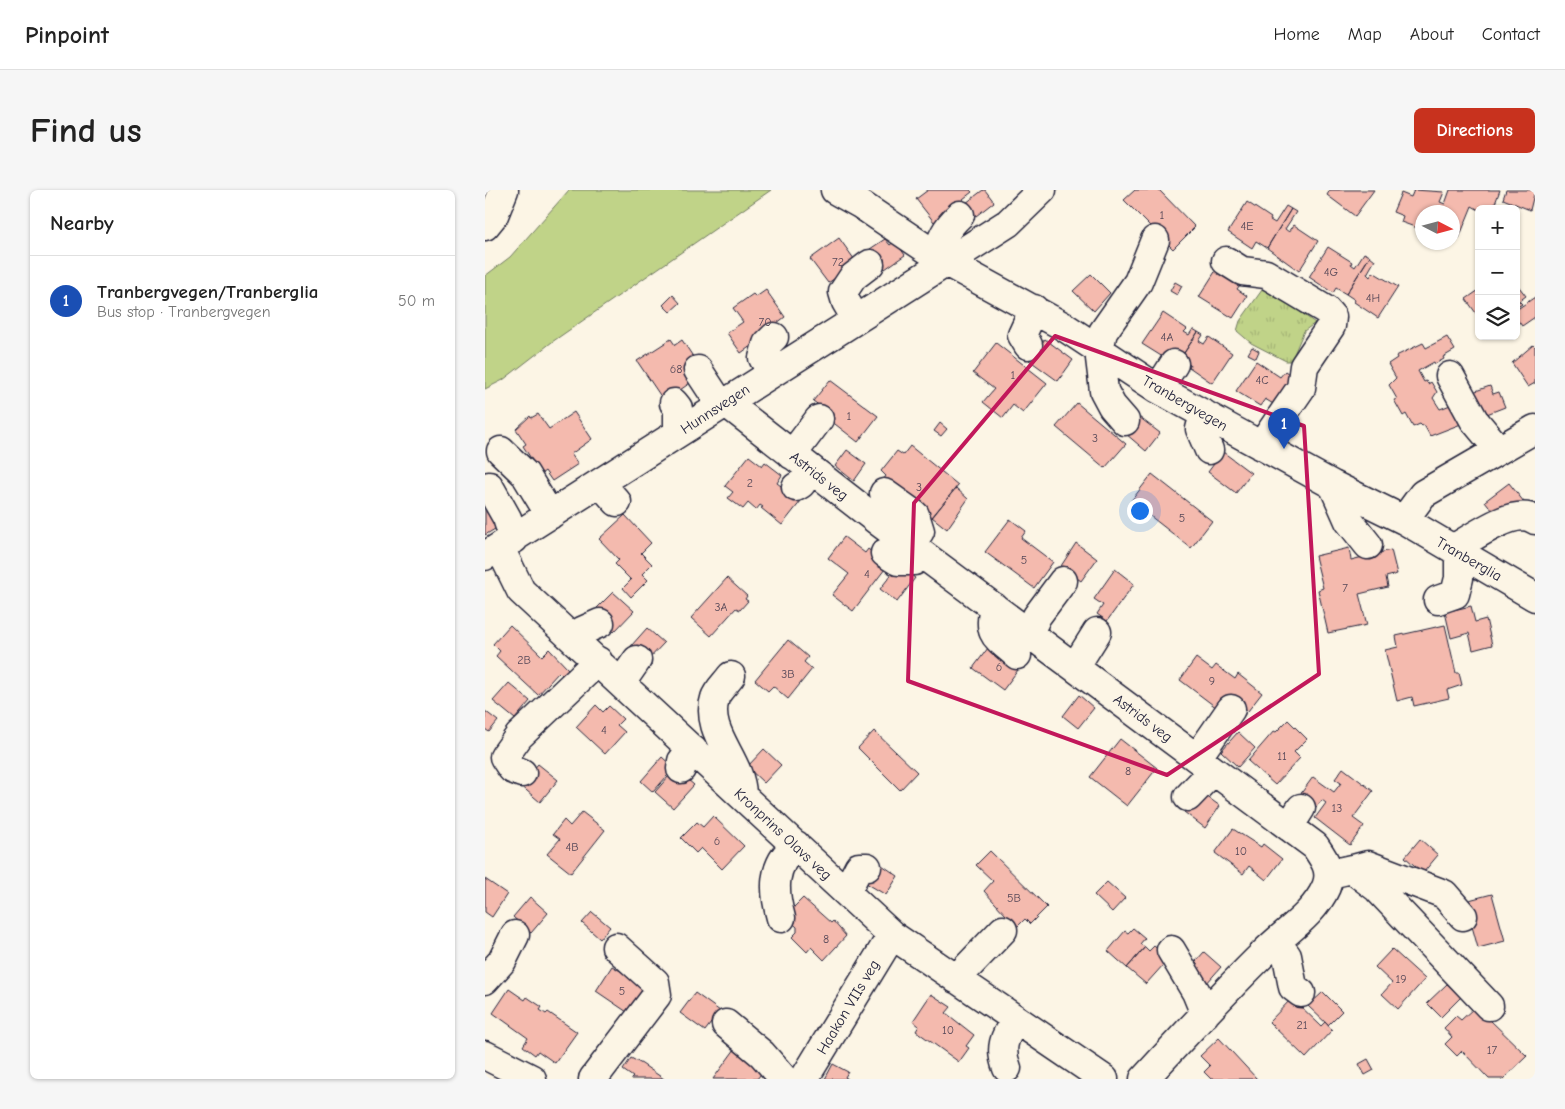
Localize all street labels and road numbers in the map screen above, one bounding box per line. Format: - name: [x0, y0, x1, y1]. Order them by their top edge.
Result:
- street label: Tranbergvegen: [1139, 371, 1231, 435]
- street label: Hunnsvegen: [677, 380, 753, 438]
- street label: Astrids veg: [786, 448, 852, 504]
- street label: Tranberglia: [1433, 533, 1505, 585]
- street label: Astrids veg: [1110, 690, 1176, 746]
- street label: Kronprins Olavs veg: [730, 784, 836, 884]
- street label: Haakon VIIs veg: [813, 957, 883, 1057]

